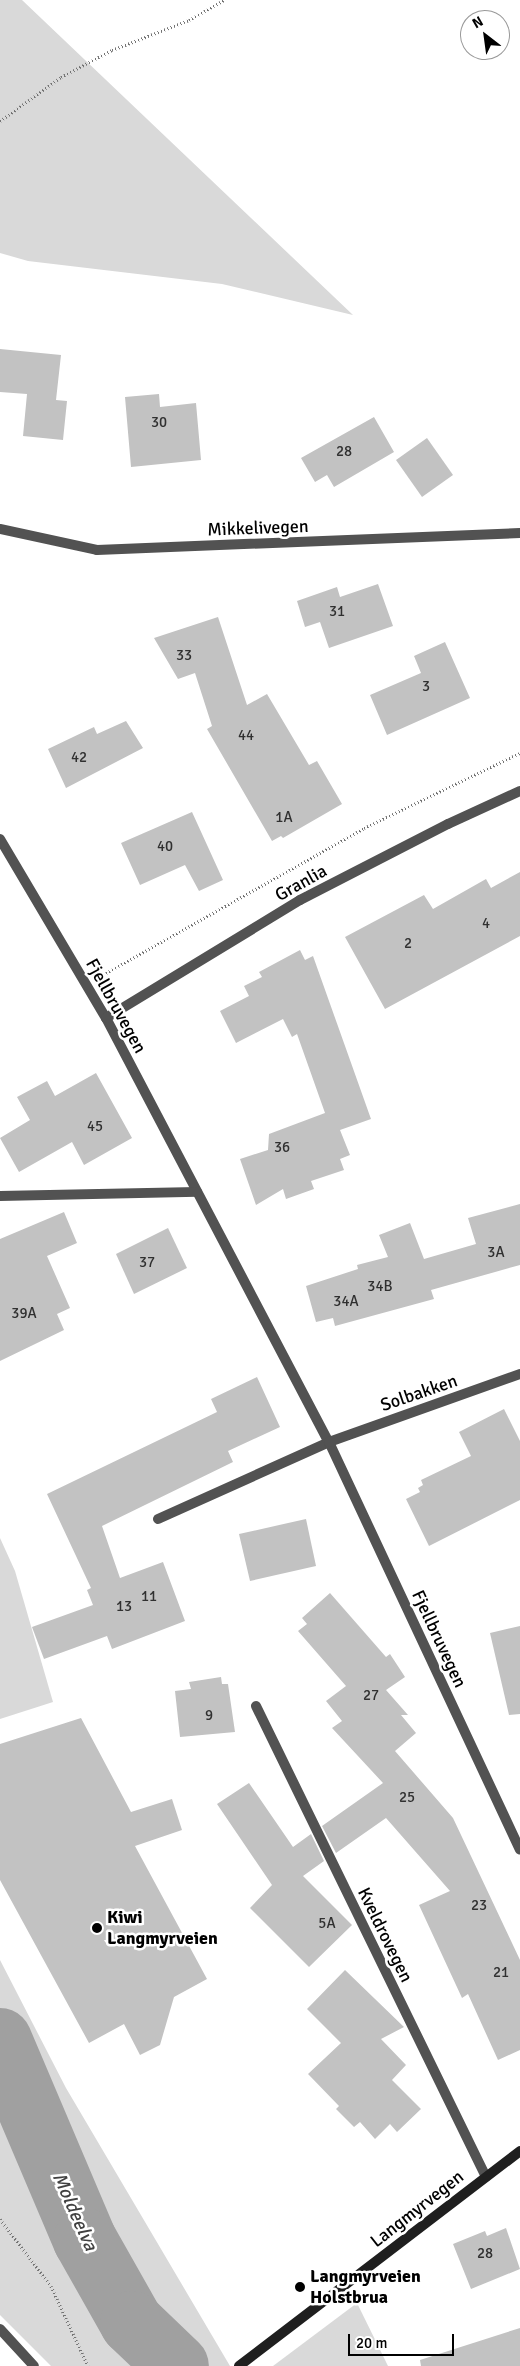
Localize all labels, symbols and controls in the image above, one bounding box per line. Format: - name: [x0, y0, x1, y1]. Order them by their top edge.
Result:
- north arrow: [460, 10, 510, 60]
- text: N: [469, 13, 486, 32]
- house number: 30: [151, 414, 167, 432]
- house number: 28: [336, 443, 352, 461]
- street label: Mikkelivegen: [207, 515, 309, 541]
- house number: 31: [329, 603, 345, 621]
- house number: 33: [176, 647, 192, 665]
- house number: 3: [422, 678, 430, 696]
- house number: 44: [238, 727, 254, 745]
- house number: 42: [71, 749, 87, 767]
- house number: 1A: [275, 809, 293, 827]
- house number: 40: [157, 838, 173, 856]
- street label: Granlia: [271, 860, 331, 906]
- house number: 4: [482, 915, 490, 933]
- house number: 2: [404, 935, 412, 953]
- street label: Fjellbruvegen: [81, 955, 151, 1057]
- house number: 45: [87, 1118, 103, 1136]
- house number: 36: [274, 1139, 290, 1157]
- house number: 3A: [487, 1244, 505, 1262]
- house number: 37: [139, 1254, 155, 1272]
- house number: 34B: [367, 1278, 393, 1296]
- house number: 34A: [333, 1293, 359, 1311]
- house number: 39A: [11, 1305, 37, 1323]
- street label: Solbakken: [378, 1370, 460, 1416]
- street label: Fjellbruvegen: [407, 1587, 471, 1691]
- house number: 11: [141, 1588, 157, 1606]
- house number: 13: [116, 1598, 132, 1616]
- house number: 27: [363, 1687, 379, 1705]
- house number: 9: [205, 1707, 213, 1725]
- house number: 25: [399, 1789, 415, 1807]
- street label: Kveldrovegen: [353, 1884, 417, 1986]
- house number: 23: [471, 1897, 487, 1915]
- place label: Kiwi Langmyrveien: [107, 1907, 218, 1950]
- house number: 5A: [318, 1915, 336, 1933]
- marker: Kiwi Langmyrveien: [91, 1922, 103, 1934]
- house number: 21: [493, 1964, 509, 1982]
- street label: Langmyrvegen: [366, 2166, 468, 2252]
- water label: Moldeelva: [47, 2169, 101, 2255]
- house number: 28: [477, 2245, 493, 2263]
- place label: Langmyrveien Holstbrua: [310, 2266, 421, 2308]
- marker: Langmyrveien Holstbrua: [294, 2281, 306, 2293]
- scale bar: [350, 2324, 456, 2356]
- text: 20 m: [356, 2334, 387, 2352]

